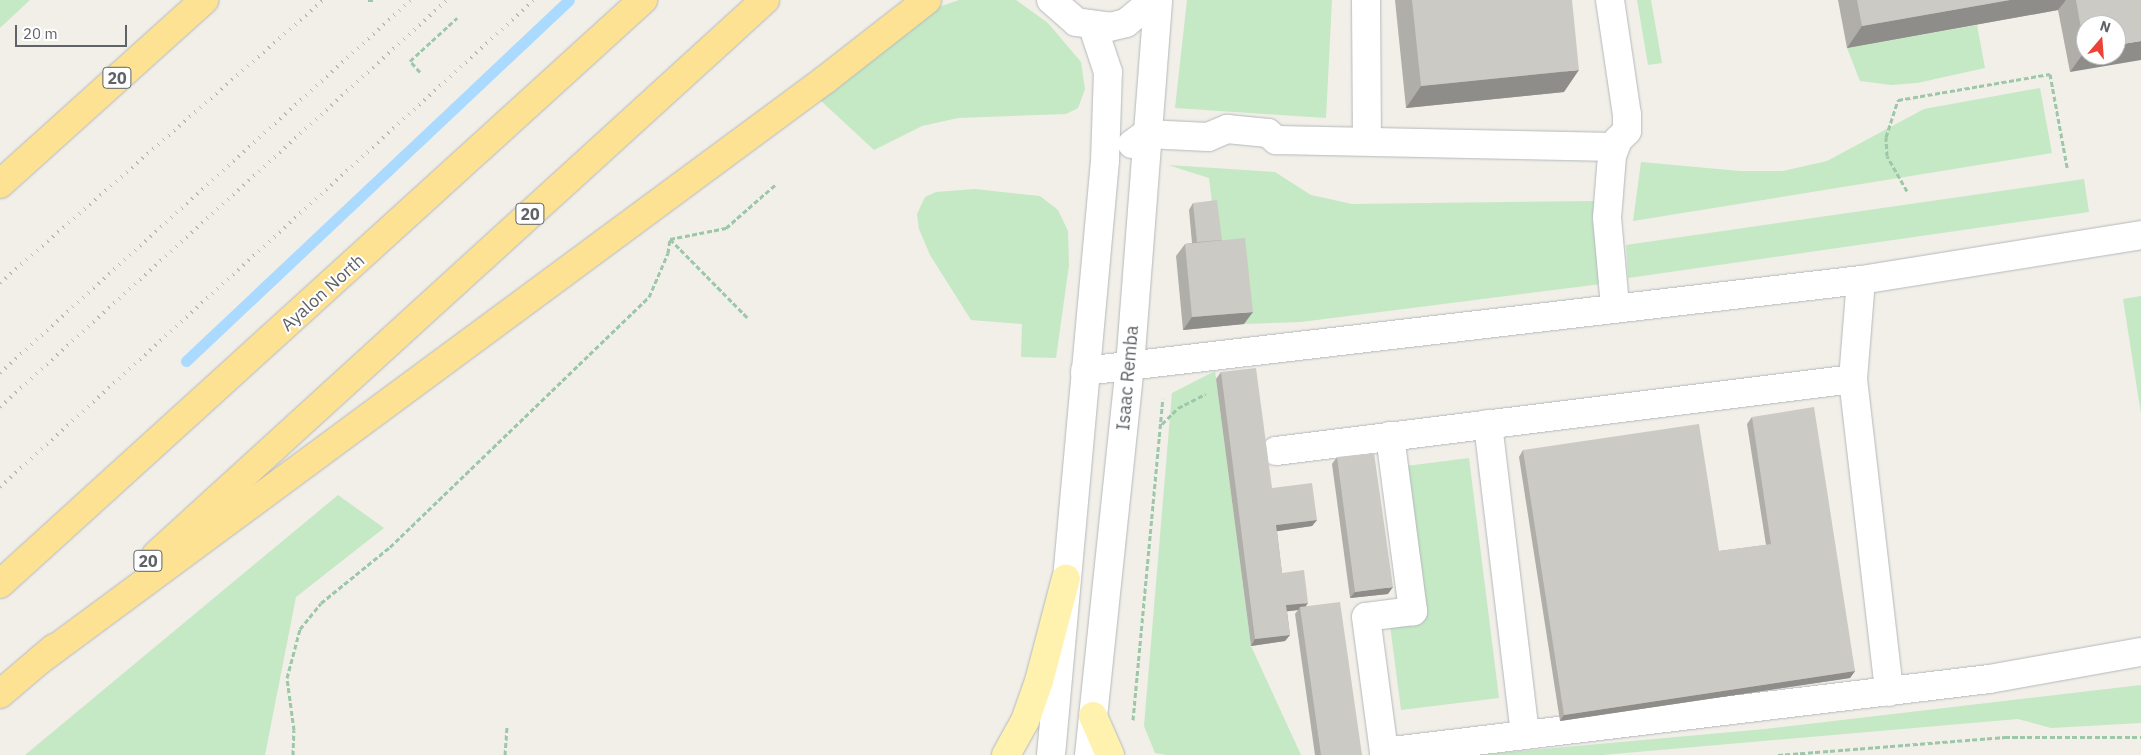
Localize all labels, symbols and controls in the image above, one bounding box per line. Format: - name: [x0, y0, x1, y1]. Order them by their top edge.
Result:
- scale bar: [18, 15, 130, 47]
- north arrow: [2076, 15, 2126, 65]
- text: N: [2098, 17, 2113, 37]
- text: 20 m: [23, 24, 58, 43]
- road number: 20: [102, 64, 132, 92]
- road number: 20: [515, 200, 545, 228]
- street label: Ayalon North: [277, 250, 369, 336]
- street label: Isaac Remba: [1113, 325, 1143, 431]
- road number: 20: [133, 548, 163, 574]

